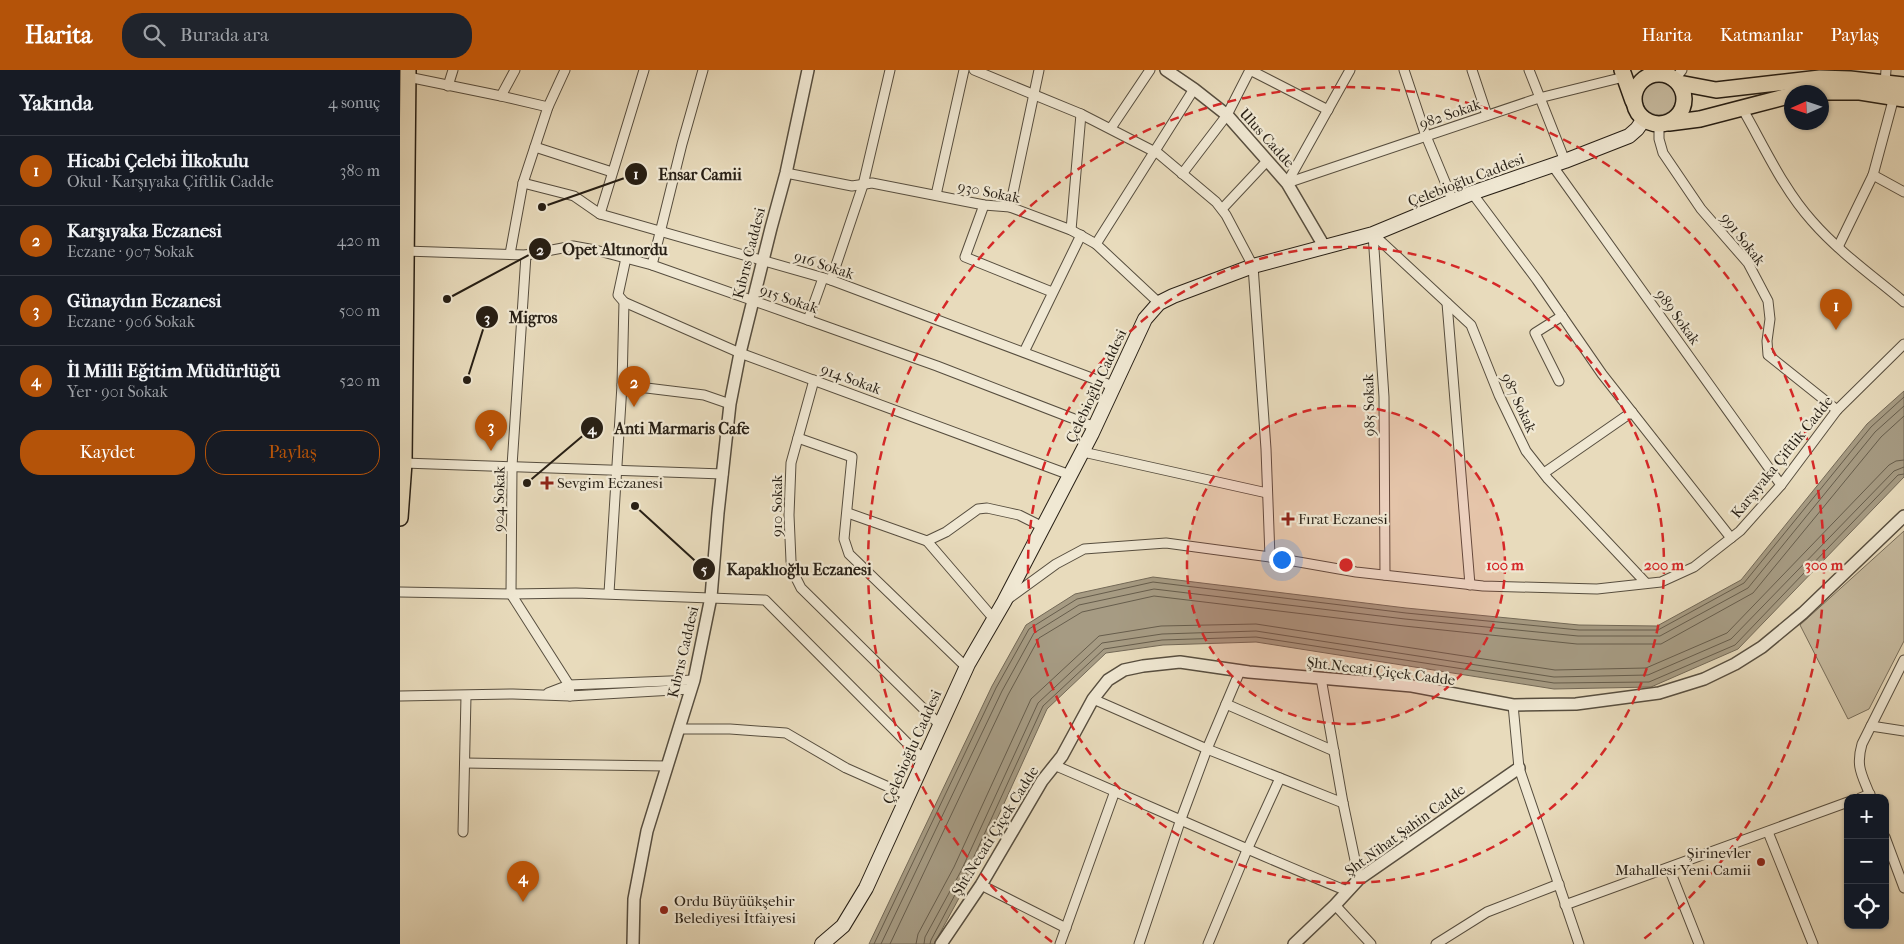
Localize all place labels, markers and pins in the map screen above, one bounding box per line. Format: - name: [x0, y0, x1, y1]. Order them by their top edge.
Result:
- callout: Ensar Camii: [623, 159, 752, 190]
- callout: Opet Altınordu: [527, 234, 677, 265]
- pin: 1: [1820, 289, 1852, 330]
- callout: Migros: [474, 302, 568, 333]
- pin: 2: [618, 366, 650, 407]
- pin: 3: [475, 410, 507, 451]
- callout: Anti Marmaris Cafe: [580, 413, 760, 444]
- place label: Sevgim Eczanesi: [557, 474, 663, 492]
- marker: Sevgim Eczanesi: [541, 477, 553, 489]
- place label: Fırat Eczanesi: [1298, 510, 1388, 528]
- marker: Fırat Eczanesi: [1282, 513, 1294, 525]
- callout: Kapaklıoğlu Eczanesi: [691, 554, 882, 585]
- centre of rings: [1337, 556, 1355, 574]
- place label: Şirinevler Mahallesi Yeni Camii: [1615, 844, 1752, 879]
- marker: Şirinevler Mahallesi Yeni Camii: [1755, 856, 1767, 868]
- pin: 4: [507, 861, 539, 902]
- place label: Ordu Büyüükşehir Belediyesi İtfaiyesi: [674, 892, 797, 927]
- marker: Ordu Büyüükşehir Belediyesi İtfaiyesi: [658, 904, 670, 916]

